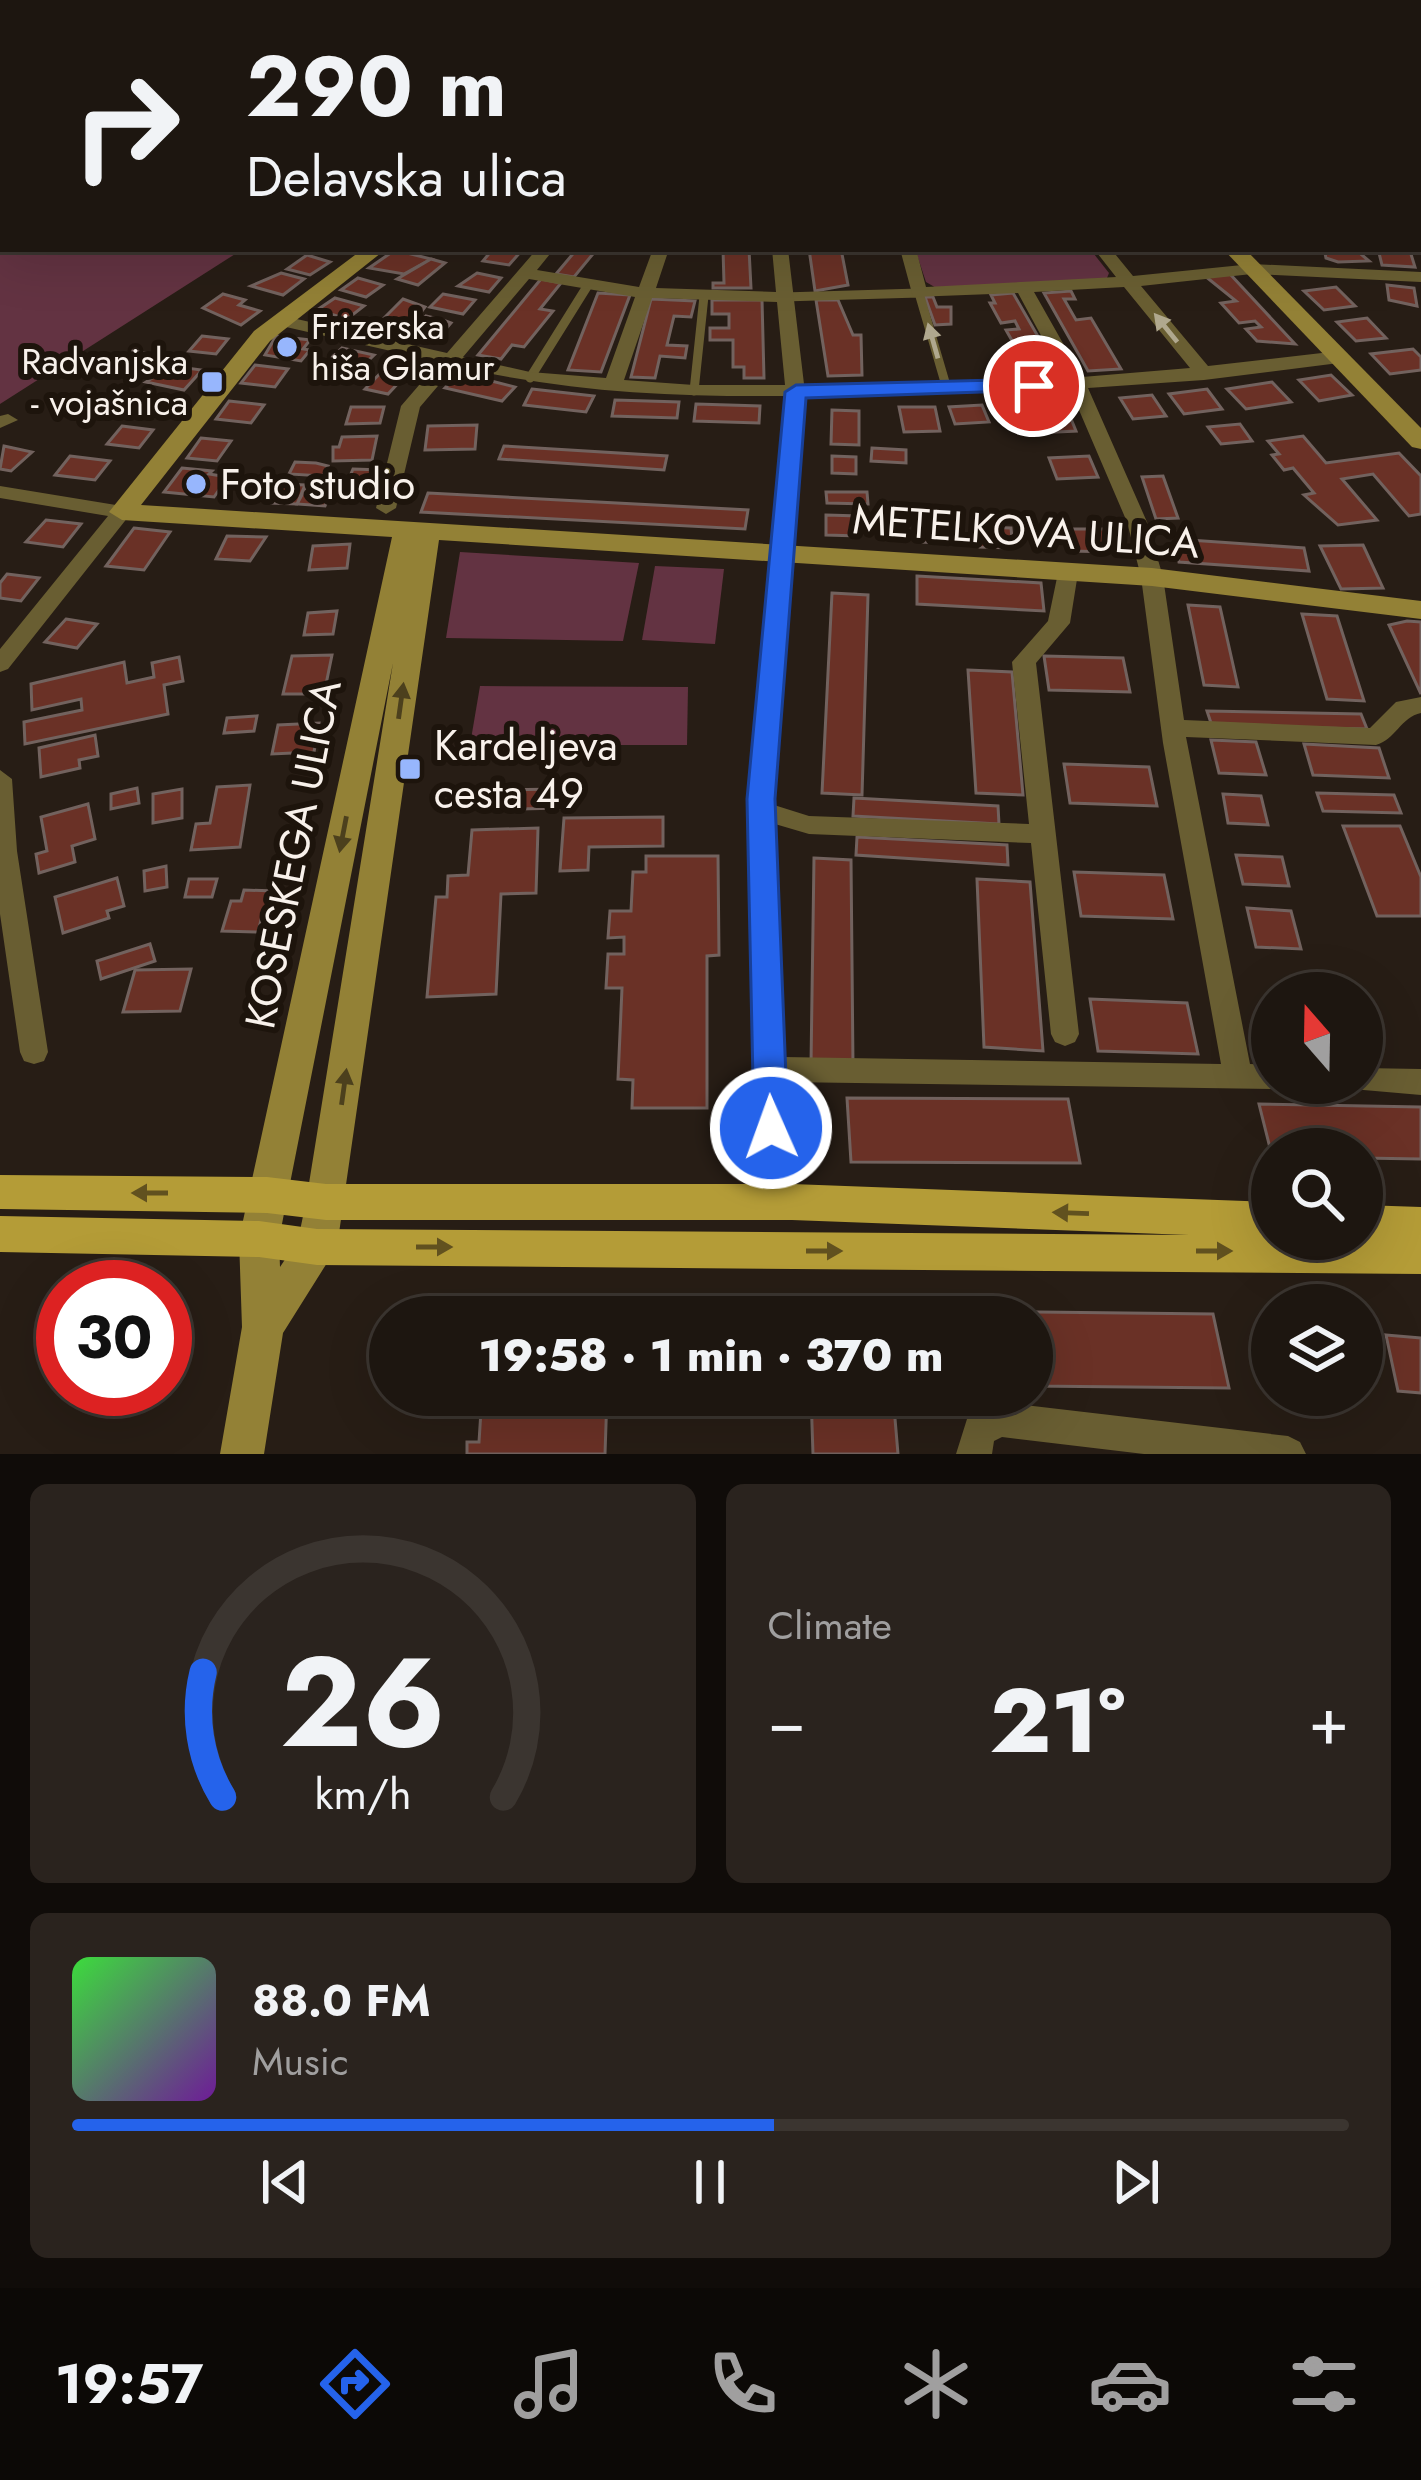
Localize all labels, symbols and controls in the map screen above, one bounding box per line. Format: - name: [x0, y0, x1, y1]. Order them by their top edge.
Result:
- text: 290 m: [246, 26, 507, 148]
- icon: right: [48, 48, 204, 204]
- text: Delavska ulica: [246, 138, 567, 216]
- place label: Frizerska hiša Glamur: [311, 300, 495, 393]
- one-way arrow: [1154, 313, 1180, 344]
- one-way arrow: [923, 322, 941, 359]
- marker: Frizerska hiša Glamur: [274, 334, 300, 360]
- place label: Radvanjska - vojašnica: [21, 335, 188, 428]
- pin: [983, 335, 1085, 437]
- icon: arrive: [1001, 353, 1067, 419]
- marker: Radvanjska - vojašnica: [199, 369, 225, 395]
- place label: Foto studio: [220, 454, 415, 515]
- marker: Foto studio: [183, 471, 209, 497]
- street label: METELKOVA ULICA: [851, 488, 1202, 574]
- street label: KOSESKEGA ULICA: [229, 674, 357, 1033]
- one-way arrow: [392, 682, 411, 719]
- place label: Kardeljeva cesta 49: [434, 715, 618, 824]
- marker: Kardeljeva cesta 49: [397, 756, 423, 782]
- one-way arrow: [333, 816, 352, 854]
- north arrow: [1251, 972, 1383, 1104]
- map controls: [1251, 972, 1383, 1416]
- position arrow: [708, 1065, 834, 1191]
- one-way arrow: [335, 1068, 354, 1105]
- button: search: [1251, 1128, 1383, 1260]
- one-way arrow: [130, 1183, 168, 1202]
- one-way arrow: [1051, 1203, 1089, 1222]
- one-way arrow: [416, 1237, 454, 1257]
- one-way arrow: [806, 1241, 844, 1261]
- one-way arrow: [1196, 1241, 1234, 1261]
- speed limit sign: 30: [36, 1260, 192, 1416]
- button: layers: [1251, 1284, 1383, 1416]
- text: 19:58 · 1 min · 370 m: [479, 1323, 943, 1388]
- text: Climate: [768, 1597, 892, 1654]
- text: 26: [280, 1612, 445, 1793]
- text: 21°: [989, 1656, 1125, 1786]
- text: −: [768, 1673, 806, 1769]
- text: +: [1308, 1673, 1349, 1769]
- text: km/h: [314, 1762, 411, 1824]
- text: 88.0 FM: [252, 1968, 431, 2033]
- text: Music: [252, 2033, 349, 2090]
- icon: previous: [252, 2149, 318, 2215]
- icon: pause: [677, 2149, 743, 2215]
- icon: next: [1103, 2149, 1169, 2215]
- icon: directions: [313, 2342, 397, 2426]
- icon: music: [507, 2342, 591, 2426]
- icon: phone: [701, 2342, 785, 2426]
- icon: climate: [894, 2342, 978, 2426]
- icon: car: [1088, 2342, 1172, 2426]
- icon: filters: [1282, 2342, 1366, 2426]
- text: 19:57: [55, 2345, 203, 2423]

